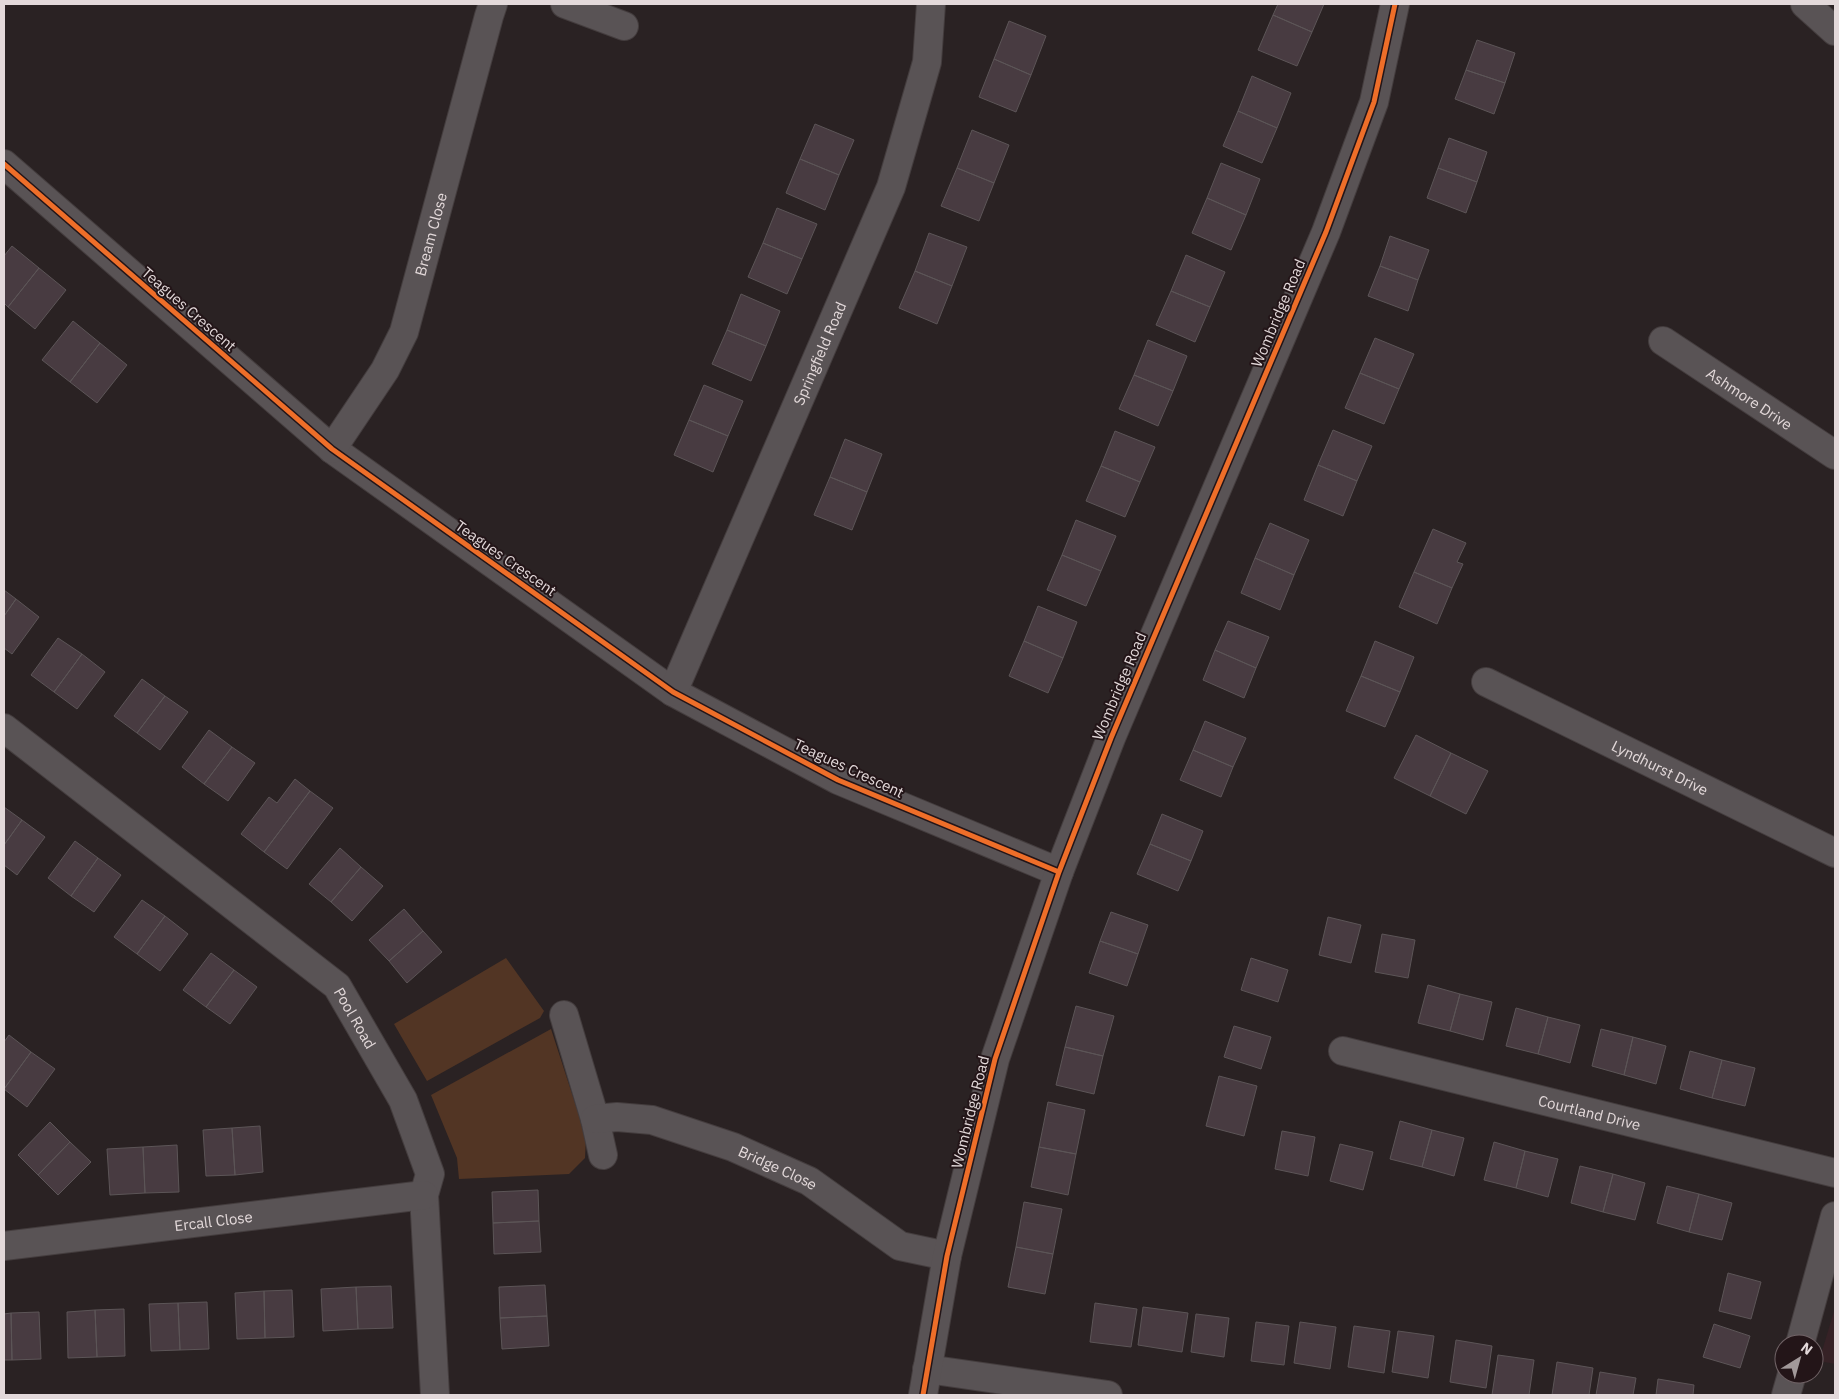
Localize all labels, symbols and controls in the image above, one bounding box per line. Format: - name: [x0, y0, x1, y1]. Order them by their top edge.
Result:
- street label: Bream Close: [410, 190, 451, 278]
- street label: Wombridge Road: [1247, 256, 1309, 370]
- street label: Teagues Crescent: [138, 263, 240, 355]
- street label: Springfield Road: [789, 299, 850, 408]
- street label: Ashmore Drive: [1703, 363, 1796, 434]
- street label: Teagues Crescent: [452, 516, 560, 600]
- street label: Wombridge Road: [1088, 629, 1150, 743]
- street label: Teagues Crescent: [791, 734, 907, 802]
- street label: Lyndhurst Drive: [1609, 736, 1712, 799]
- street label: Pool Road: [330, 984, 381, 1052]
- street label: Wombridge Road: [947, 1054, 993, 1170]
- street label: Courtland Drive: [1536, 1090, 1643, 1134]
- street label: Bridge Close: [736, 1141, 821, 1194]
- street label: Ercall Close: [173, 1206, 254, 1235]
- north arrow: [1774, 1334, 1824, 1384]
- text: N: [1797, 1338, 1816, 1359]

